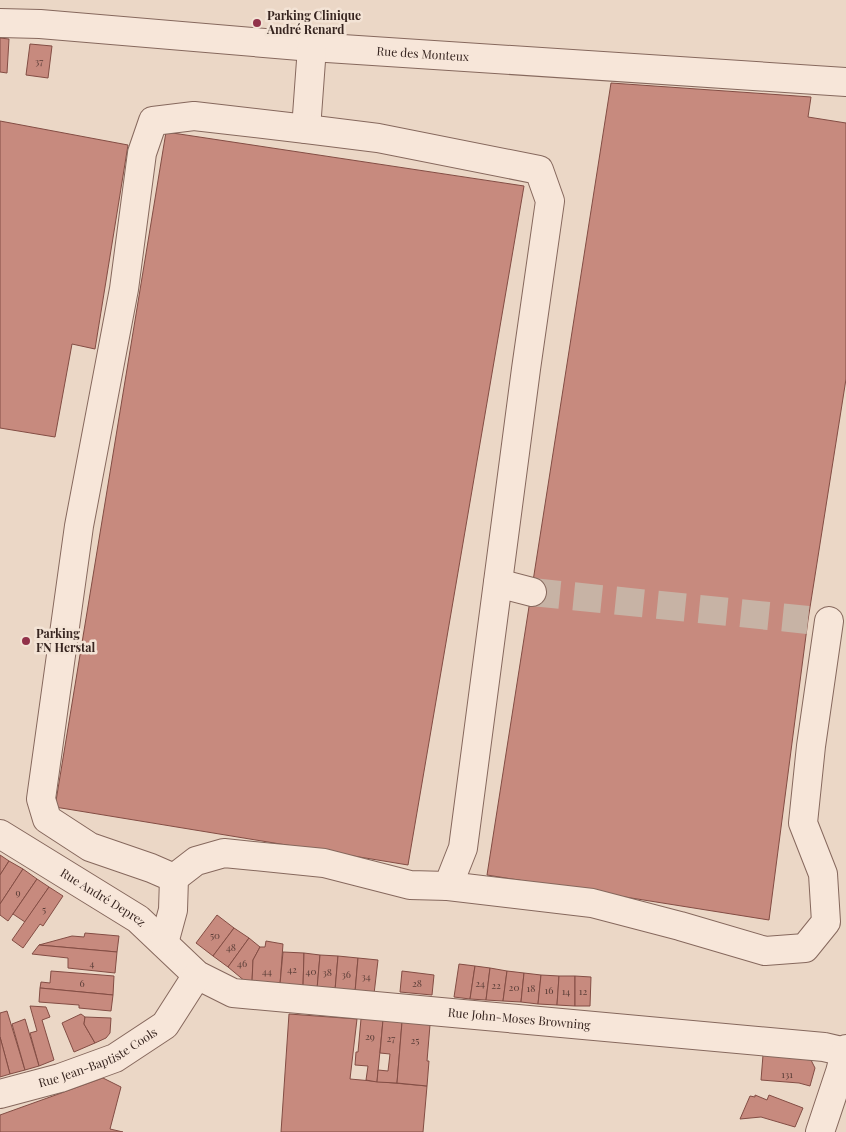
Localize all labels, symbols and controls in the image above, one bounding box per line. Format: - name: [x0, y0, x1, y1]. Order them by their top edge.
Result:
- place label: Parking Clinique André Renard: [266, 7, 361, 37]
- marker: Parking Clinique André Renard: [251, 17, 263, 29]
- street label: Rue des Monteux: [376, 42, 470, 64]
- house number: 37: [35, 54, 43, 68]
- place label: Parking FN Herstal: [36, 625, 95, 655]
- marker: Parking FN Herstal: [20, 635, 32, 647]
- street label: Rue André Deprez: [58, 864, 150, 930]
- house number: 9: [15, 885, 21, 899]
- house number: 5: [42, 902, 46, 916]
- house number: 50: [210, 928, 220, 942]
- house number: 48: [226, 940, 236, 954]
- house number: 4: [90, 956, 95, 970]
- house number: 46: [237, 956, 247, 970]
- house number: 42: [287, 962, 297, 976]
- house number: 44: [262, 964, 272, 978]
- house number: 40: [306, 964, 316, 978]
- house number: 38: [322, 965, 332, 979]
- house number: 36: [341, 967, 351, 981]
- house number: 34: [361, 969, 371, 983]
- house number: 6: [79, 976, 85, 990]
- house number: 28: [412, 976, 422, 990]
- house number: 24: [475, 976, 485, 990]
- house number: 22: [491, 978, 501, 992]
- house number: 20: [509, 980, 519, 994]
- house number: 18: [527, 981, 535, 995]
- house number: 16: [545, 983, 553, 997]
- house number: 14: [562, 984, 570, 998]
- house number: 12: [579, 984, 587, 998]
- street label: Rue John-Moses Browning: [447, 1004, 592, 1033]
- street label: Rue Jean-Baptiste Cools: [36, 1023, 160, 1090]
- house number: 29: [365, 1029, 375, 1043]
- house number: 27: [387, 1031, 395, 1045]
- house number: 25: [411, 1033, 419, 1047]
- house number: 131: [781, 1067, 793, 1081]

